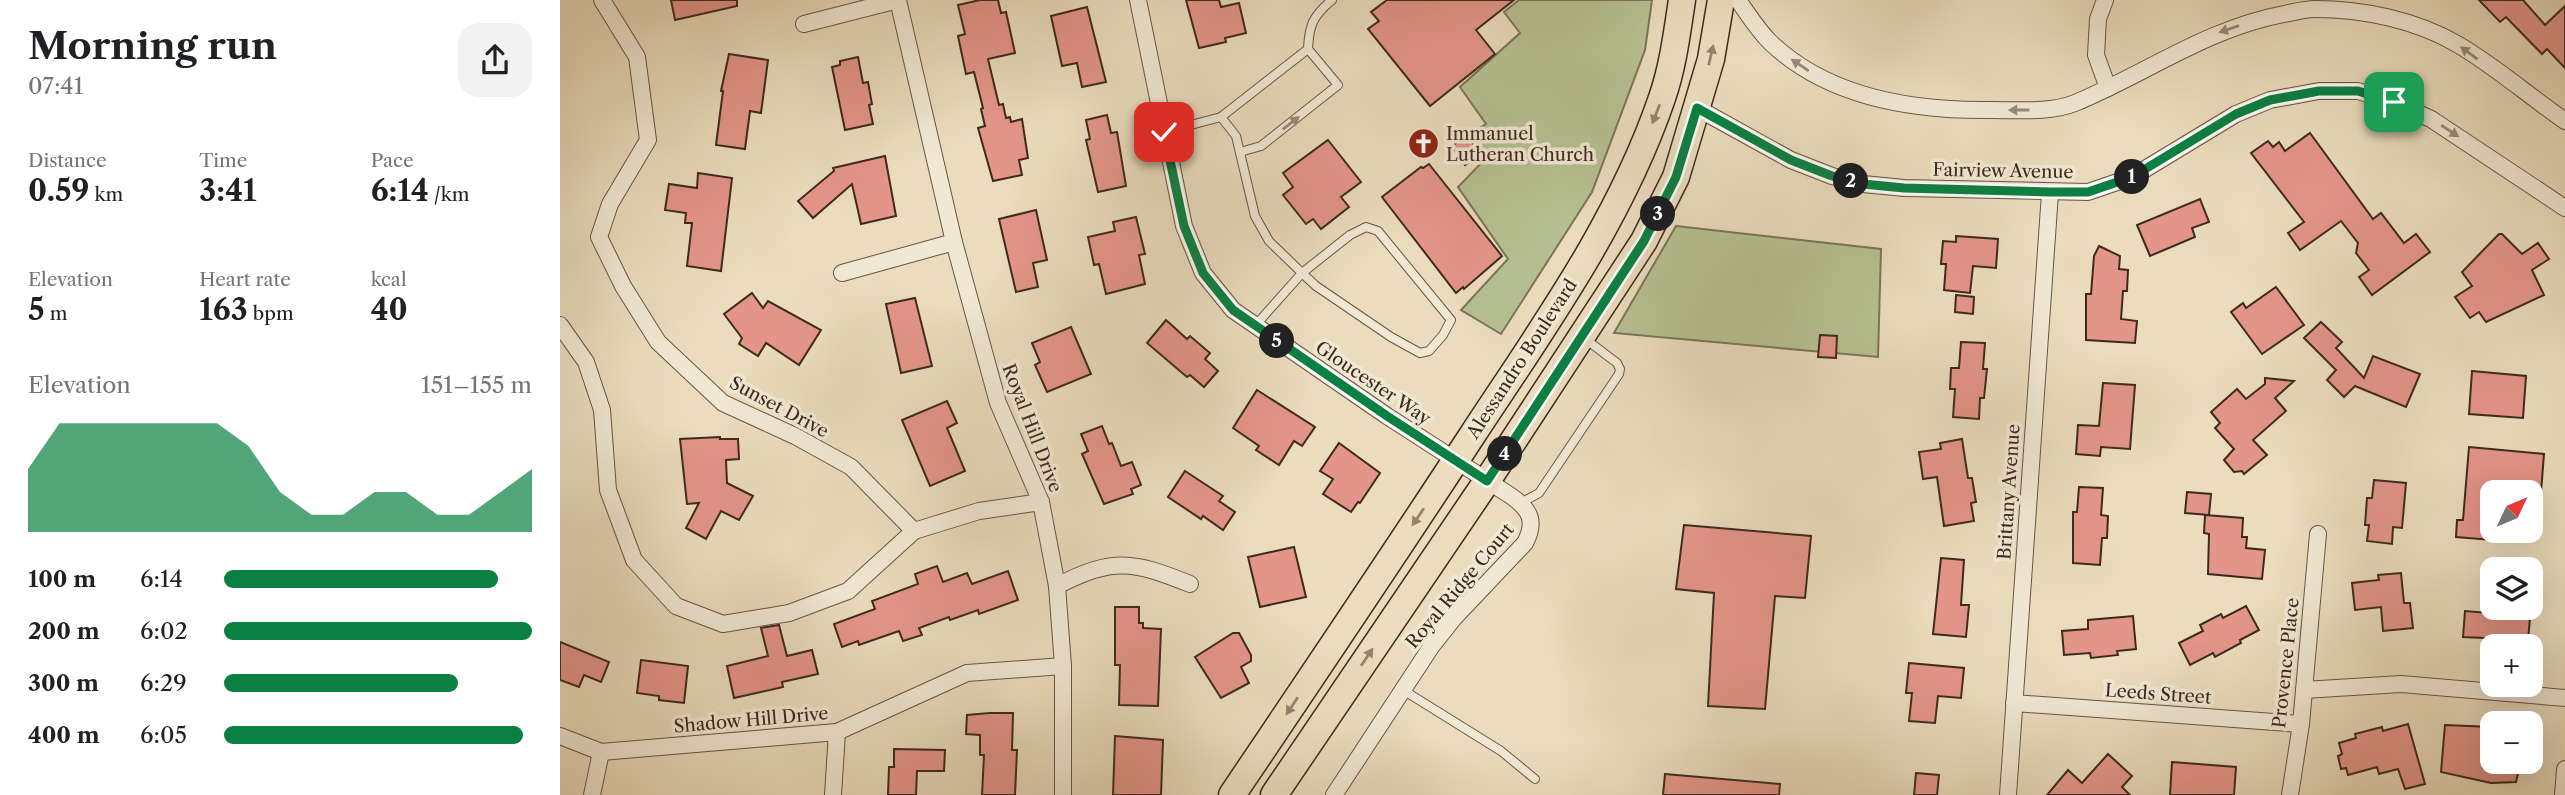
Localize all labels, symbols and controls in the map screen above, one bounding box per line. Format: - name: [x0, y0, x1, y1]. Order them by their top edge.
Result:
- text: Morning run: [28, 22, 277, 69]
- button: share: [458, 23, 532, 97]
- one-way arrow: [2218, 25, 2239, 35]
- one-way arrow: [1706, 44, 1717, 66]
- one-way arrow: [2460, 46, 2478, 60]
- one-way arrow: [1791, 58, 1809, 72]
- text: 07:41: [28, 72, 83, 100]
- pin: [2364, 72, 2424, 132]
- icon: arrive: [2375, 83, 2413, 121]
- pin: [1134, 102, 1194, 162]
- one-way arrow: [1650, 103, 1661, 124]
- one-way arrow: [2008, 104, 2030, 116]
- icon: check: [1145, 113, 1183, 151]
- one-way arrow: [1282, 116, 1300, 130]
- place label: Immanuel Lutheran Church: [1446, 123, 1594, 166]
- one-way arrow: [2440, 125, 2460, 138]
- church icon: Immanuel Lutheran Church: [1406, 127, 1440, 161]
- text: Distance: [28, 149, 107, 172]
- text: Time: [199, 149, 247, 172]
- text: Pace: [371, 149, 414, 172]
- street label: Fairview Avenue: [1932, 159, 2074, 183]
- pin: 1: [2114, 160, 2150, 194]
- pin: 2: [1834, 164, 1868, 198]
- text: 1: [2127, 165, 2136, 188]
- text: 2: [1845, 169, 1856, 192]
- text: 0.59: [28, 172, 90, 209]
- text: 3:41: [199, 172, 256, 209]
- text: 6:14: [371, 172, 429, 209]
- text: km: [90, 183, 123, 206]
- text: /km: [429, 183, 469, 206]
- pin: 3: [1640, 196, 1676, 232]
- text: 3: [1652, 202, 1663, 225]
- text: Elevation: [28, 268, 113, 291]
- text: Heart rate: [199, 268, 291, 291]
- text: kcal: [371, 268, 407, 291]
- street label: Alessandro Boulevard: [1462, 275, 1582, 444]
- text: 5: [28, 291, 45, 328]
- text: 163: [199, 291, 248, 328]
- text: 40: [371, 291, 408, 328]
- text: m: [45, 302, 67, 325]
- text: bpm: [248, 302, 294, 325]
- pin: 5: [1260, 324, 1294, 358]
- text: 5: [1271, 329, 1282, 352]
- street label: Gloucester Way: [1311, 336, 1436, 430]
- street label: Royal Hill Drive: [997, 361, 1067, 495]
- text: Elevation: [28, 371, 131, 399]
- text: 151–155 m: [421, 371, 532, 399]
- street label: Sunset Drive: [726, 372, 832, 442]
- street label: Brittany Avenue: [1993, 423, 2025, 561]
- pin: 4: [1488, 436, 1522, 472]
- text: 4: [1499, 442, 1510, 465]
- north arrow: [2480, 480, 2543, 542]
- map controls: [2480, 480, 2543, 774]
- one-way arrow: [1412, 508, 1425, 527]
- street label: Royal Ridge Court: [1401, 518, 1519, 653]
- button: layers: [2480, 557, 2543, 620]
- text: 100 m: [28, 565, 96, 593]
- text: 6:14: [140, 565, 183, 593]
- street label: Provence Place: [2268, 597, 2304, 729]
- text: 200 m: [28, 617, 100, 645]
- text: 6:02: [140, 617, 188, 645]
- button: +: [2480, 634, 2543, 697]
- one-way arrow: [1360, 648, 1373, 667]
- text: 300 m: [28, 669, 99, 697]
- text: 6:29: [140, 669, 187, 697]
- street label: Leeds Street: [2104, 679, 2213, 709]
- one-way arrow: [1285, 697, 1299, 715]
- street label: Shadow Hill Drive: [673, 702, 829, 738]
- button: −: [2480, 711, 2543, 774]
- text: 400 m: [28, 721, 100, 749]
- text: 6:05: [140, 721, 187, 749]

